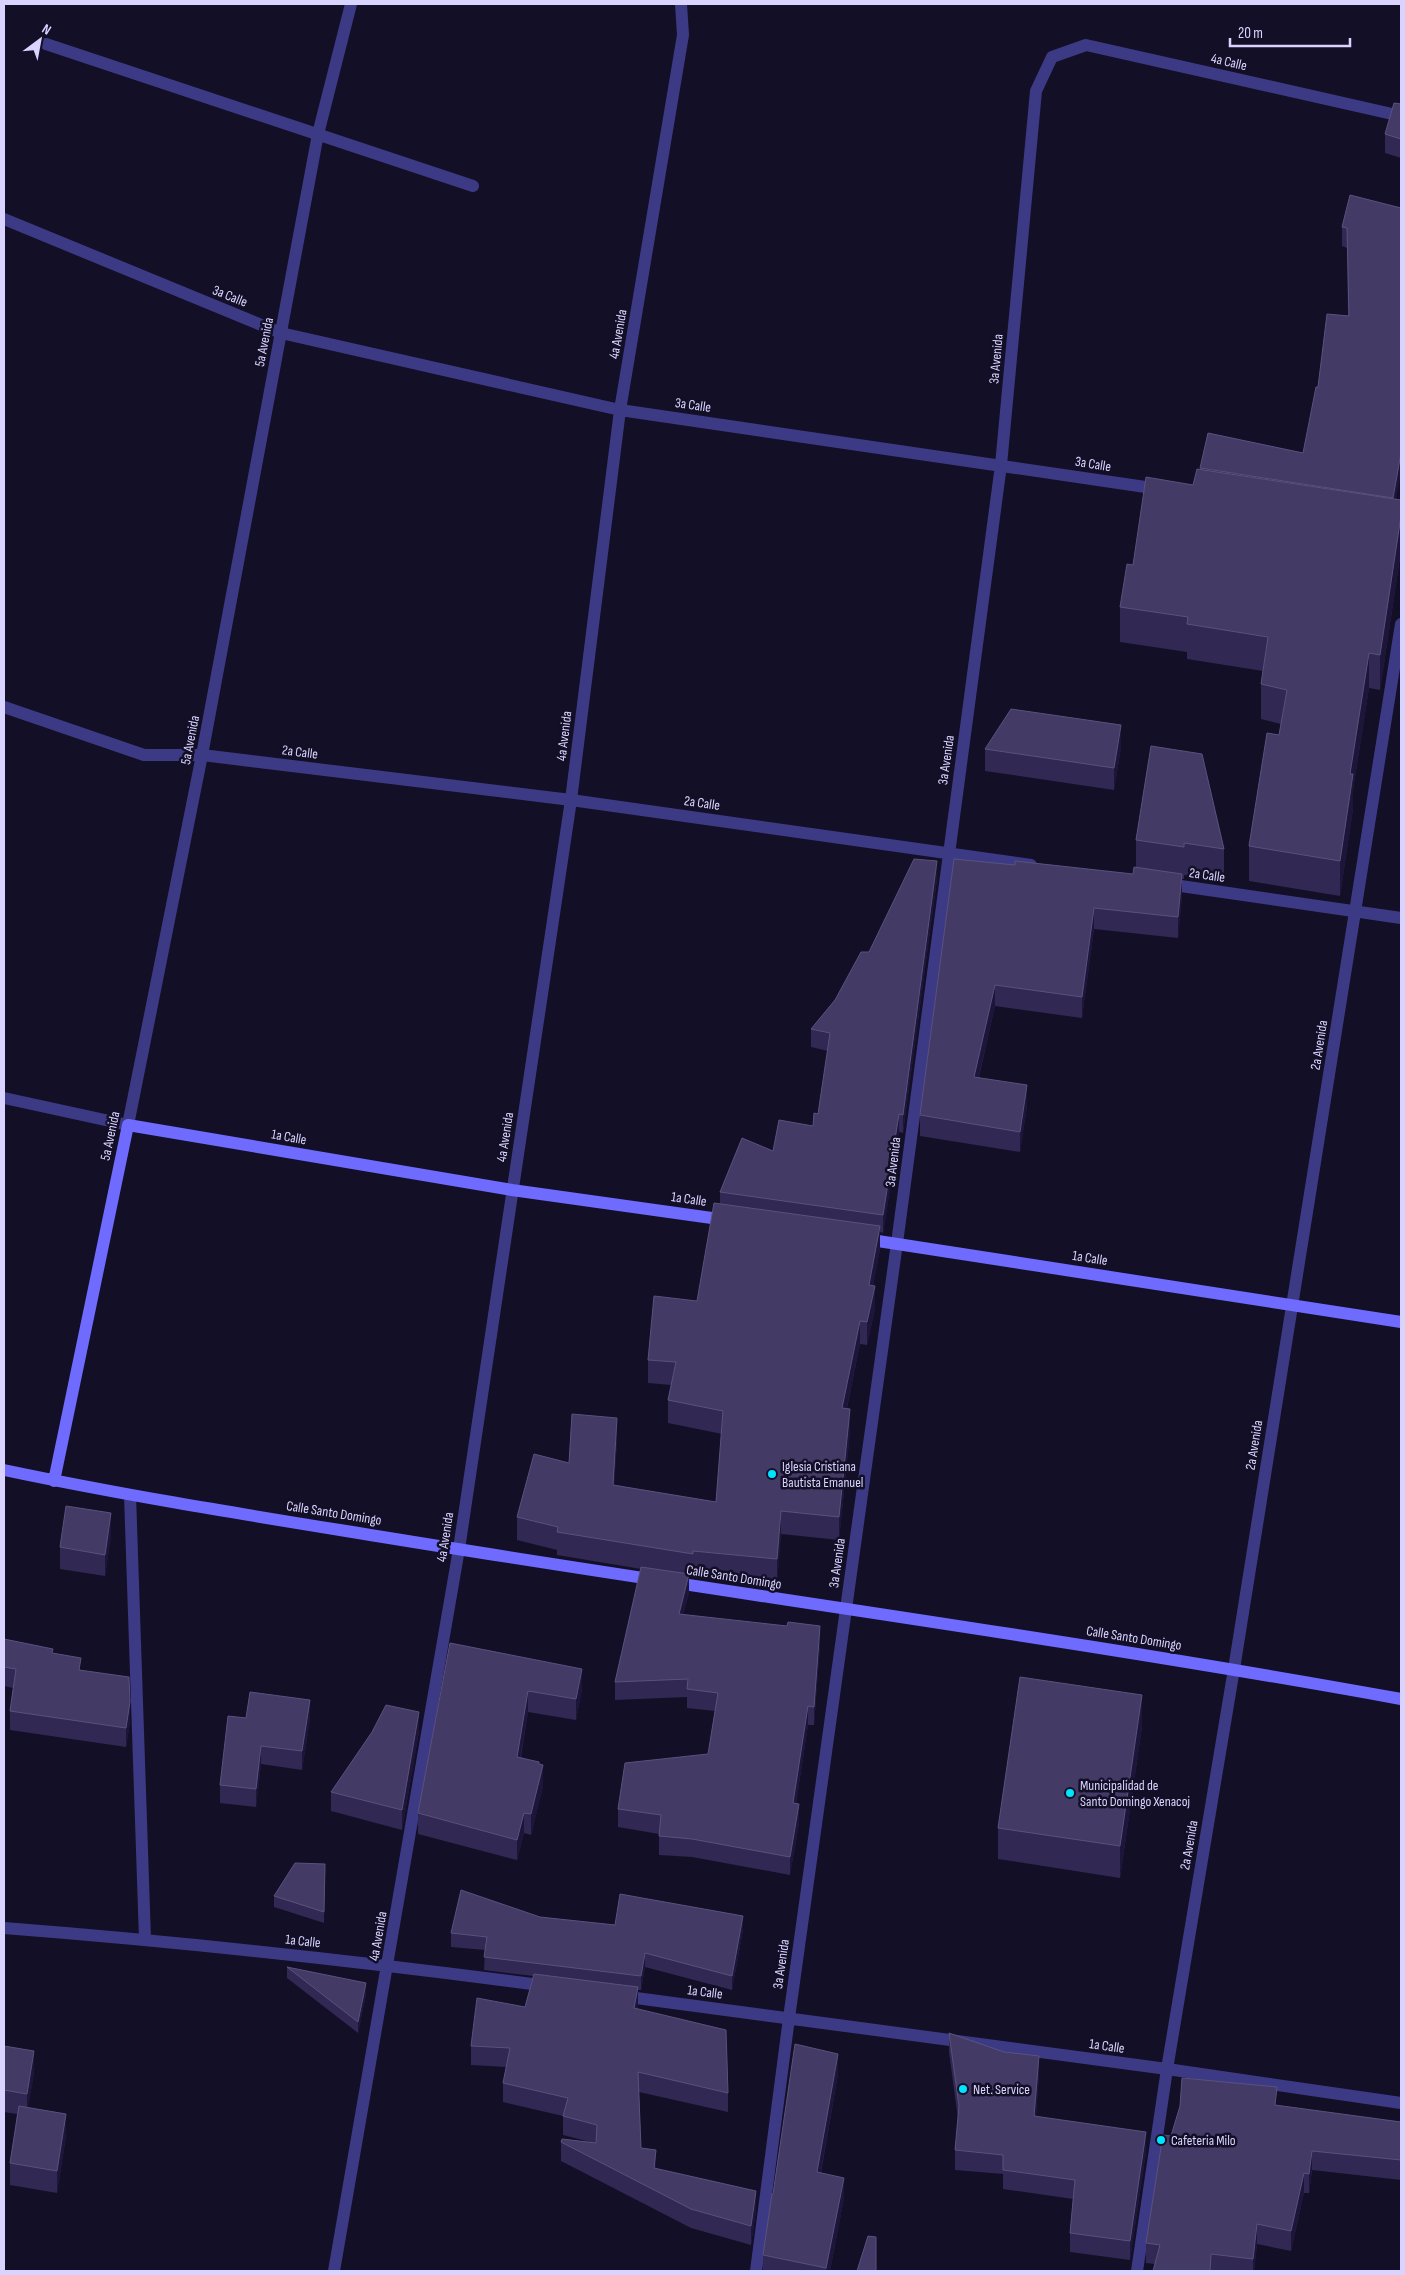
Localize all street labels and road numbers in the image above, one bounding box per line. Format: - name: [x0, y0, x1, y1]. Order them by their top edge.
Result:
- street label: 4a Calle: [1209, 50, 1249, 74]
- street label: 3a Calle: [210, 281, 250, 311]
- street label: 4a Avenida: [605, 308, 631, 360]
- street label: 5a Avenida: [251, 316, 277, 368]
- street label: 3a Avenida: [985, 333, 1007, 385]
- street label: 3a Calle: [674, 394, 712, 416]
- street label: 3a Calle: [1074, 453, 1112, 475]
- street label: 4a Avenida: [553, 710, 575, 762]
- street label: 5a Avenida: [177, 714, 203, 766]
- street label: 3a Avenida: [934, 734, 958, 786]
- street label: 2a Calle: [281, 741, 319, 763]
- street label: 2a Calle: [683, 792, 721, 814]
- street label: 2a Calle: [1188, 864, 1226, 886]
- street label: 2a Avenida: [1307, 1019, 1331, 1071]
- street label: 5a Avenida: [97, 1110, 123, 1162]
- street label: 4a Avenida: [493, 1111, 517, 1163]
- street label: 1a Calle: [270, 1126, 308, 1148]
- street label: 3a Avenida: [882, 1136, 904, 1188]
- street label: 1a Calle: [670, 1188, 708, 1210]
- street label: 1a Calle: [1071, 1247, 1109, 1269]
- street label: 2a Avenida: [1242, 1419, 1266, 1471]
- street label: Calle Santo Domingo: [285, 1497, 383, 1529]
- street label: 4a Avenida: [433, 1511, 457, 1563]
- street label: 3a Avenida: [825, 1537, 849, 1589]
- street label: Calle Santo Domingo: [685, 1561, 783, 1593]
- street label: Calle Santo Domingo: [1085, 1622, 1183, 1654]
- street label: 2a Avenida: [1176, 1819, 1202, 1871]
- street label: 4a Avenida: [365, 1910, 391, 1962]
- street label: 1a Calle: [285, 1931, 321, 1951]
- street label: 3a Avenida: [769, 1938, 793, 1990]
- street label: 1a Calle: [686, 1981, 724, 2003]
- street label: 1a Calle: [1088, 2035, 1126, 2057]

